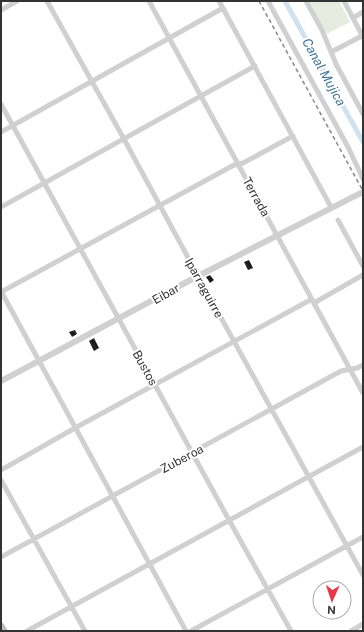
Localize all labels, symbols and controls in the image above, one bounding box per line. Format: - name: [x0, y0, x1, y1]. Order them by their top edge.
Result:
- water label: Canal Mujica: [299, 35, 349, 109]
- street label: Terrada: [240, 175, 272, 219]
- street label: Iparraguirre: [182, 256, 226, 321]
- street label: Eibar: [150, 281, 182, 307]
- street label: Bustos: [130, 348, 160, 388]
- street label: Zuberoa: [158, 442, 206, 476]
- north arrow: [312, 580, 352, 620]
- text: N: [327, 604, 336, 616]

